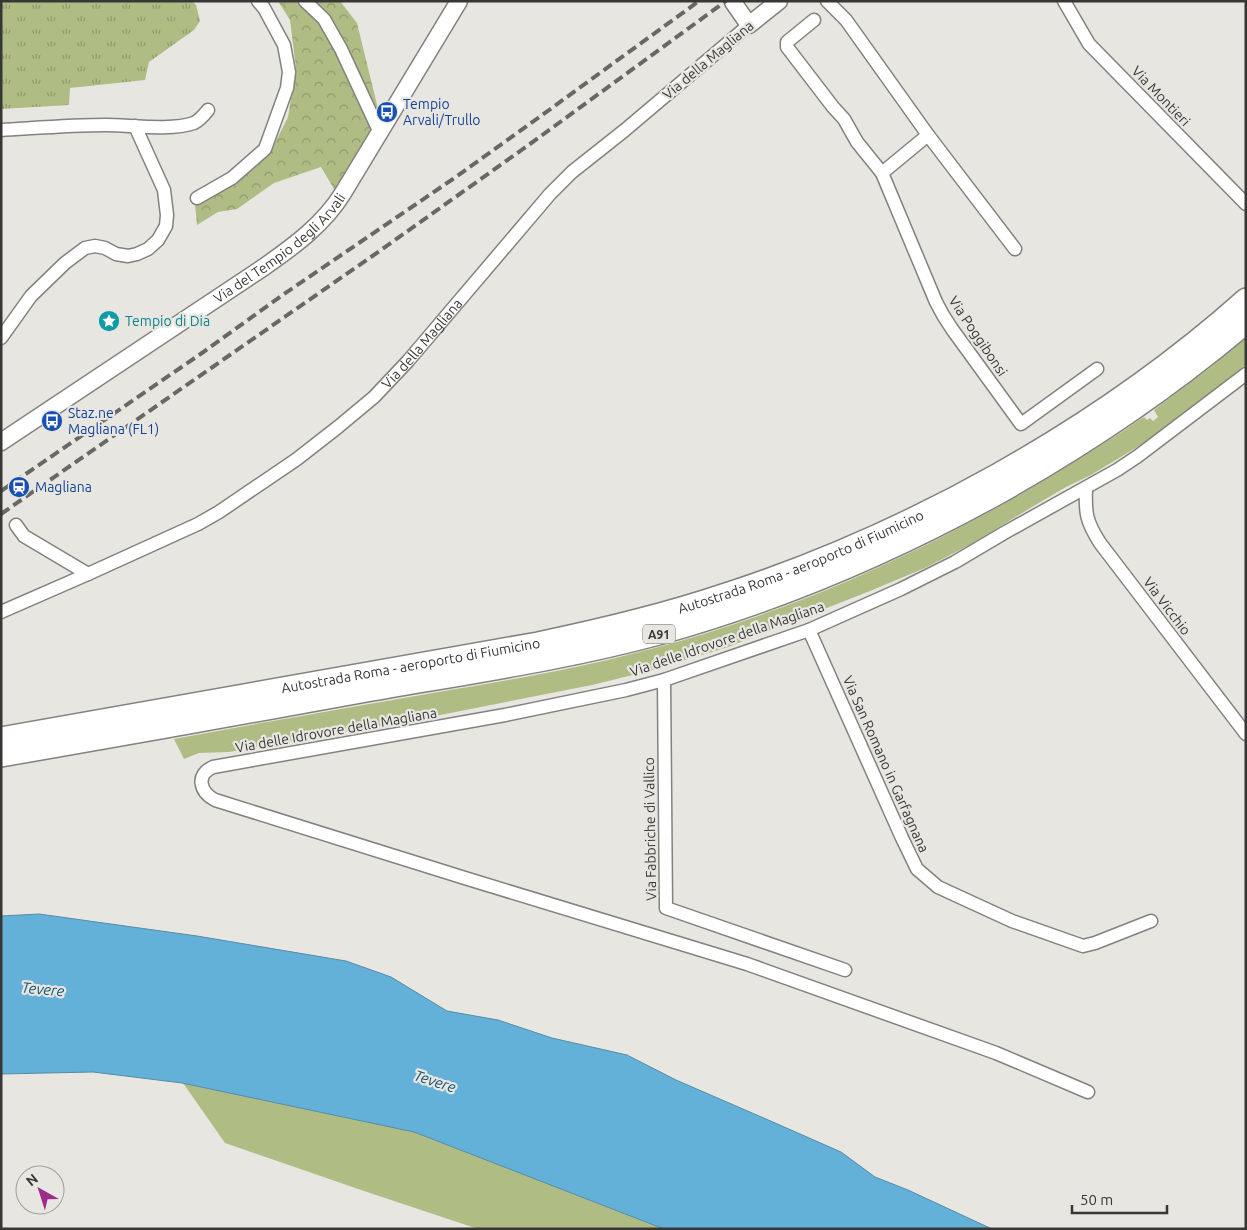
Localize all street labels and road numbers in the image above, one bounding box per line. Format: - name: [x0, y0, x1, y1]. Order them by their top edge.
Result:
- street label: Via della Magliana: [659, 17, 757, 103]
- street label: Via Montieri: [1129, 63, 1193, 129]
- street label: Via del Tempio degli Arvali: [210, 190, 349, 306]
- street label: Via Poggibonsi: [945, 293, 1011, 379]
- street label: Via della Magliana: [378, 296, 465, 392]
- street label: Autostrada Roma - aeroporto di Fiumicino: [676, 507, 926, 617]
- street label: Via Vicchio: [1140, 574, 1194, 638]
- street label: Via delle Idrovore della Magliana: [628, 598, 826, 680]
- road number: A91: [643, 624, 675, 644]
- street label: Autostrada Roma - aeroporto di Fiumicino: [280, 635, 541, 696]
- street label: Via San Romano in Garfagnana: [840, 673, 932, 855]
- street label: Via delle Idrovore della Magliana: [234, 704, 438, 756]
- street label: Via Fabbriche di Vallico: [641, 757, 659, 901]

